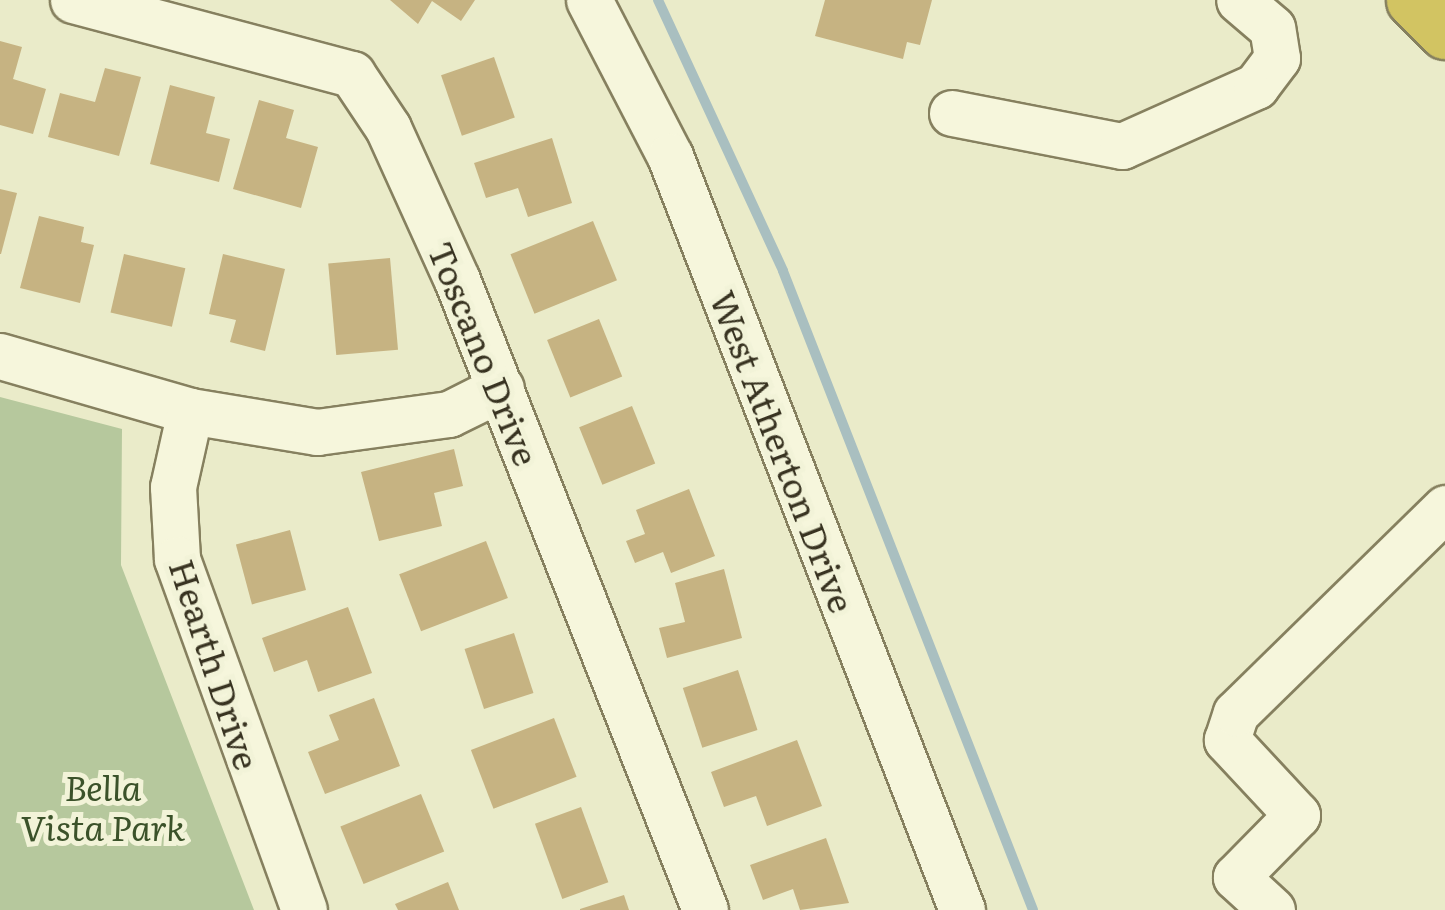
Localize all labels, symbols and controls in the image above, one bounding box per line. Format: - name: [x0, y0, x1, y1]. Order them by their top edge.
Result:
- street label: Toscano Drive: [421, 235, 549, 471]
- street label: West Atherton Drive: [703, 284, 865, 618]
- street label: Hearth Drive: [162, 554, 270, 774]
- park label: Bella Vista Park: [21, 765, 185, 847]

